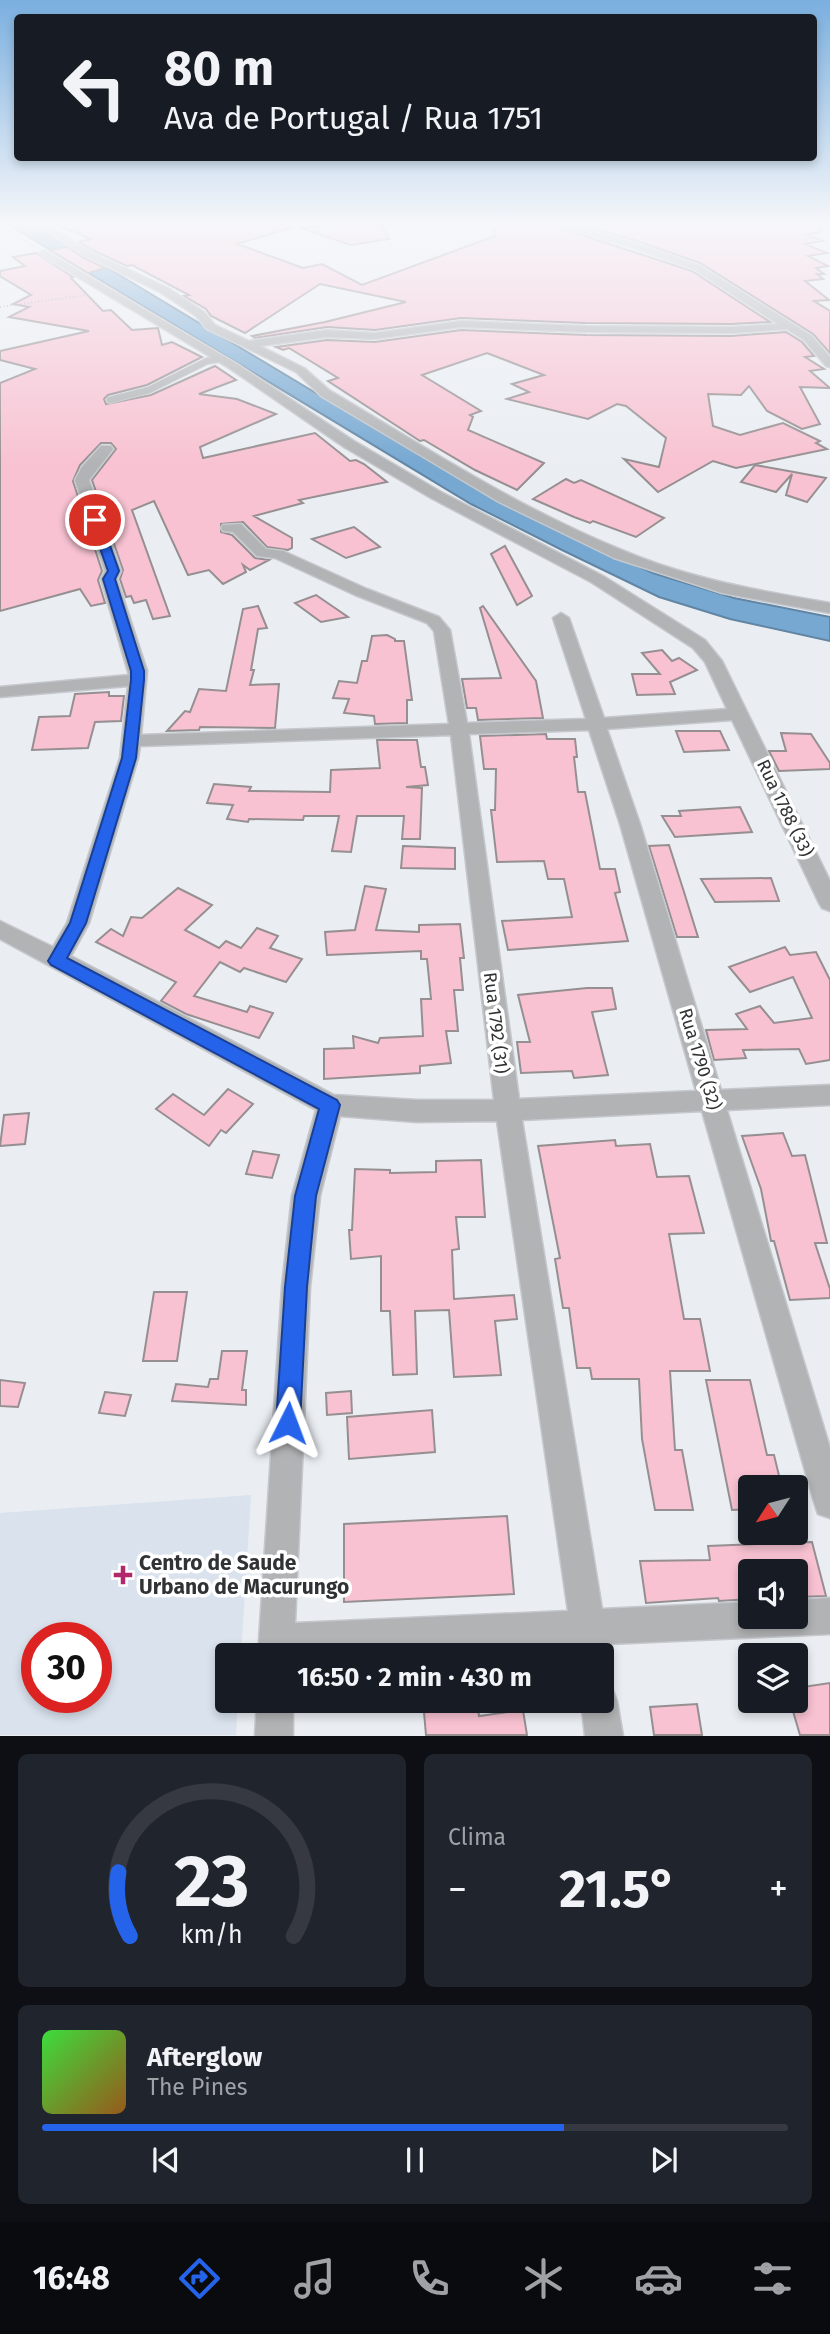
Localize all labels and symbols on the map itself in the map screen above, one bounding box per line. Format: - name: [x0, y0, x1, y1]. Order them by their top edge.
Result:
- pin: [65, 490, 125, 550]
- street label: Rua 1788 (33): [752, 756, 818, 860]
- street label: Rua 1792 (31): [479, 971, 513, 1075]
- street label: Rua 1790 (32): [674, 1006, 726, 1113]
- position arrow: [251, 1386, 325, 1460]
- north arrow: [738, 1475, 808, 1545]
- place label: Centro de Saude Urbano de Macurungo: [139, 1550, 349, 1600]
- marker: Centro de Saude Urbano de Macurungo: [113, 1565, 133, 1585]
- speed limit sign: 30: [21, 1622, 112, 1713]

